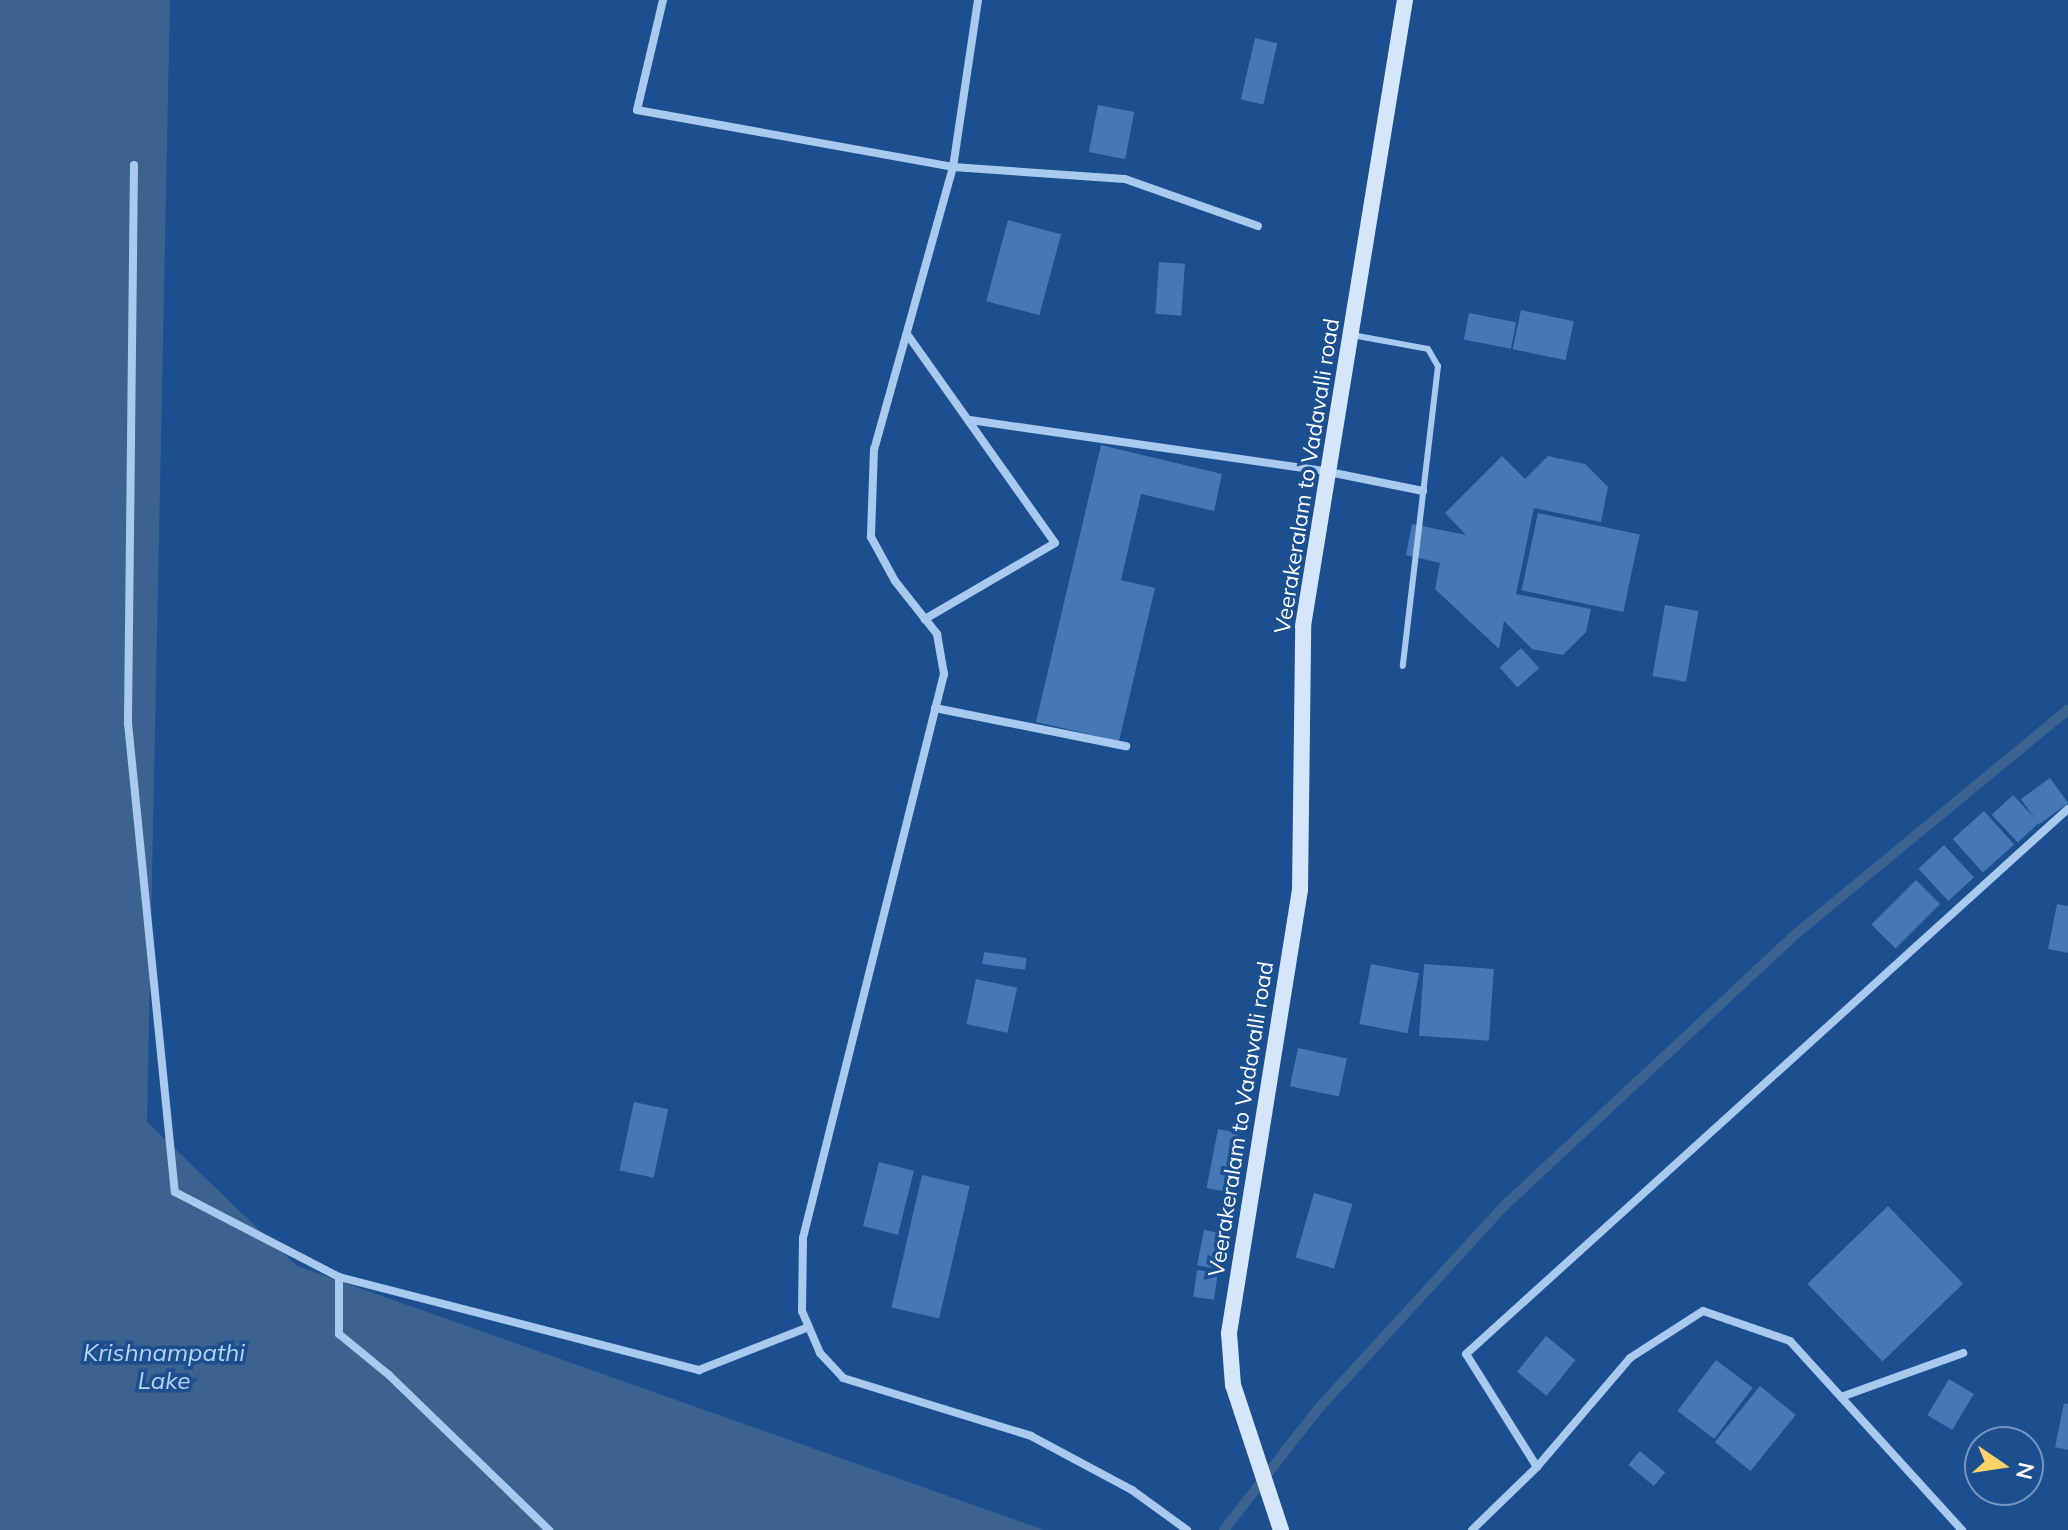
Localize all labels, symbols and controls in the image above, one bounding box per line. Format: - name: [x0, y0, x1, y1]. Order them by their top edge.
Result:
- street label: Veerakeralam to Vadavalli road: [1269, 316, 1345, 636]
- street label: Veerakeralam to Vadavalli road: [1203, 959, 1279, 1279]
- water label: Krishnampathi Lake: [83, 1339, 245, 1395]
- north arrow: [1964, 1426, 2044, 1506]
- text: N: [2010, 1460, 2041, 1482]

